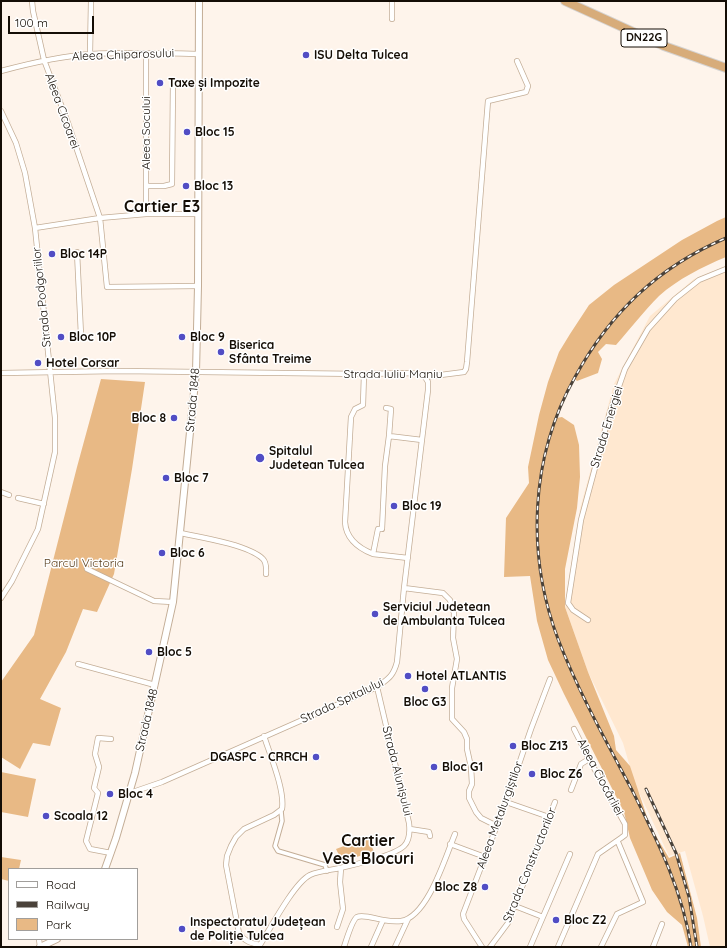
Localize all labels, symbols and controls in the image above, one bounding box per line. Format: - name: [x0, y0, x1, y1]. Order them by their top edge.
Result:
- scale bar: [10, 8, 96, 34]
- text: 100 m: [15, 15, 48, 30]
- road number: DN22G: [621, 29, 667, 47]
- street label: Aleea Chiparosului: [72, 46, 174, 64]
- place label: ISU Delta Tulcea: [314, 48, 408, 62]
- marker: ISU Delta Tulcea: [301, 50, 311, 60]
- street label: Aleea Cicoarei: [42, 71, 82, 151]
- place label: Taxe și Impozite: [168, 76, 260, 90]
- marker: Taxe și Impozite: [155, 78, 165, 88]
- street label: Aleea Socului: [139, 96, 153, 170]
- place label: Bloc 15: [195, 125, 235, 139]
- marker: Bloc 15: [182, 127, 192, 137]
- place label: Bloc 13: [194, 179, 233, 193]
- marker: Bloc 13: [181, 181, 191, 191]
- district label: Cartier E3: [124, 197, 200, 217]
- street label: Strada Podgoriilor: [30, 246, 54, 348]
- place label: Bloc 14P: [60, 247, 107, 261]
- marker: Bloc 14P: [47, 249, 57, 259]
- place label: Bloc 10P: [69, 330, 116, 344]
- place label: Bloc 9: [190, 330, 225, 344]
- marker: Bloc 10P: [56, 332, 66, 342]
- marker: Bloc 9: [177, 332, 187, 342]
- place label: Biserica Sfânta Treime: [229, 338, 312, 366]
- marker: Biserica Sfânta Treime: [216, 347, 226, 357]
- place label: Hotel Corsar: [46, 356, 119, 370]
- marker: Hotel Corsar: [33, 358, 43, 368]
- street label: Strada 1848: [183, 367, 203, 433]
- street label: Strada Iuliu Maniu: [343, 367, 443, 381]
- street label: Strada Energiei: [588, 384, 626, 470]
- place label: Bloc 8: [131, 411, 166, 425]
- marker: Bloc 8: [169, 413, 179, 423]
- place label: Spitalul Judetean Tulcea: [269, 444, 364, 472]
- marker: Spitalul Judetean Tulcea: [254, 452, 266, 464]
- place label: Bloc 7: [174, 471, 209, 485]
- marker: Bloc 7: [161, 473, 171, 483]
- place label: Bloc 19: [402, 499, 442, 513]
- marker: Bloc 19: [389, 501, 399, 511]
- place label: Bloc 6: [170, 546, 205, 560]
- marker: Bloc 6: [157, 548, 167, 558]
- park label: Parcul Victoria: [44, 556, 124, 570]
- place label: Serviciul Judetean de Ambulanta Tulcea: [383, 600, 505, 628]
- marker: Serviciul Judetean de Ambulanta Tulcea: [370, 609, 380, 619]
- place label: Bloc 5: [157, 645, 192, 659]
- marker: Bloc 5: [144, 647, 154, 657]
- place label: Hotel ATLANTIS: [416, 669, 506, 683]
- marker: Hotel ATLANTIS: [403, 671, 413, 681]
- street label: Strada Spitalului: [298, 675, 386, 727]
- marker: Bloc G3: [420, 684, 430, 694]
- street label: Strada 1848: [133, 687, 161, 753]
- place label: Bloc G3: [404, 695, 446, 709]
- street label: Strada Alunișului: [379, 725, 415, 817]
- street label: Aleea Ciocârliei: [574, 736, 626, 818]
- place label: Bloc Z13: [521, 739, 568, 753]
- marker: Bloc Z13: [508, 741, 518, 751]
- place label: DGASPC - CRRCH: [210, 750, 308, 764]
- marker: DGASPC - CRRCH: [311, 752, 321, 762]
- street label: Aleea Metalurgiștilor: [474, 759, 526, 871]
- place label: Bloc G1: [442, 760, 483, 774]
- marker: Bloc G1: [429, 762, 439, 772]
- place label: Bloc Z6: [540, 767, 582, 781]
- marker: Bloc Z6: [527, 769, 537, 779]
- place label: Bloc 4: [118, 787, 153, 801]
- marker: Bloc 4: [105, 789, 115, 799]
- street label: Strada Constructorilor: [500, 805, 560, 925]
- place label: Scoala 12: [54, 809, 108, 823]
- marker: Scoala 12: [41, 811, 51, 821]
- district label: Cartier Vest Blocuri: [322, 831, 414, 869]
- legend: [8, 868, 138, 940]
- text: Road: [46, 877, 76, 892]
- place label: Bloc Z8: [435, 880, 477, 894]
- marker: Bloc Z8: [480, 882, 490, 892]
- text: Railway: [46, 897, 90, 912]
- place label: Bloc Z2: [564, 913, 607, 927]
- place label: Inspectoratul Județean de Poliție Tulcea: [190, 915, 326, 943]
- marker: Bloc Z2: [551, 915, 561, 925]
- text: Park: [46, 917, 71, 932]
- marker: Inspectoratul Județean de Poliție Tulcea: [177, 924, 187, 934]

